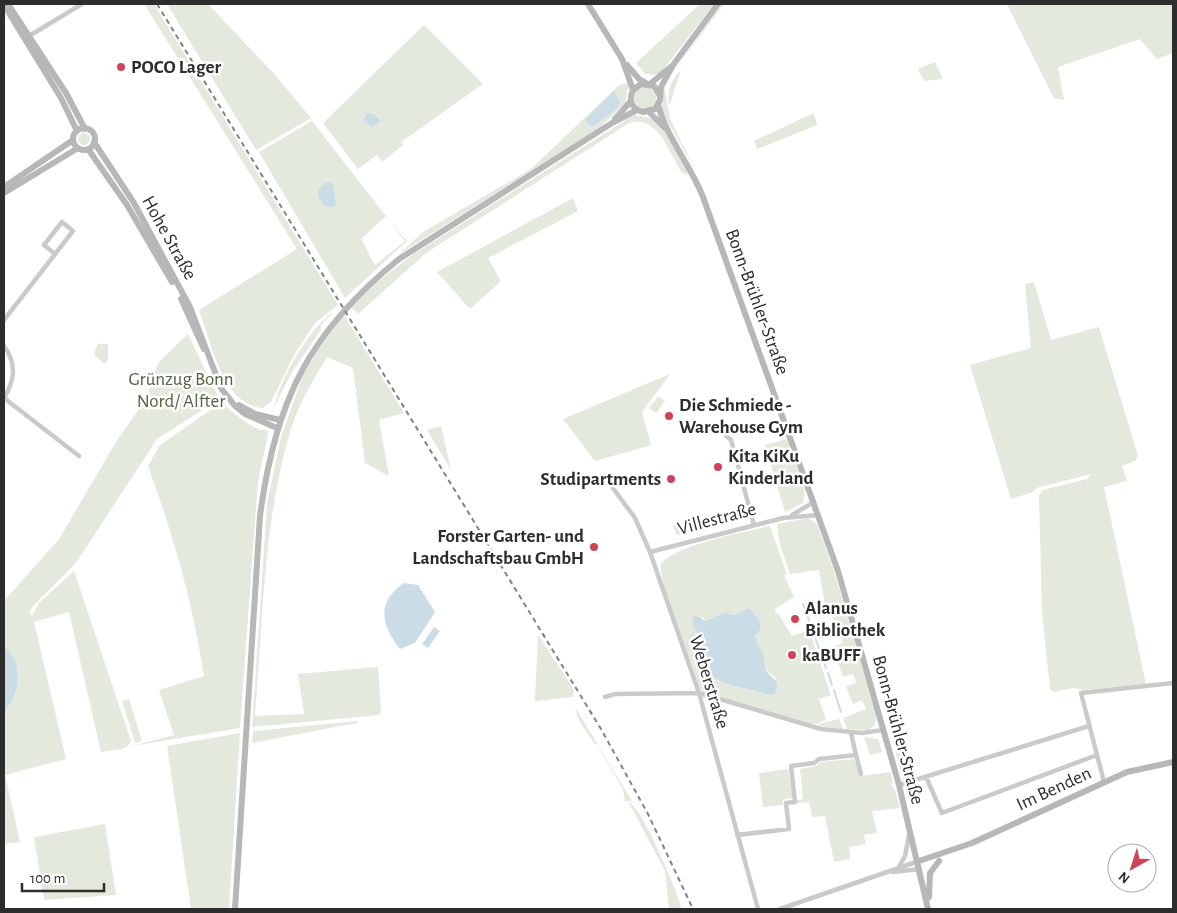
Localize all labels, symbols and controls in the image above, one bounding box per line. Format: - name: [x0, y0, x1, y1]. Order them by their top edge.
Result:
- place label: POCO Lager: [131, 58, 221, 77]
- marker: POCO Lager: [115, 61, 127, 73]
- street label: Hohe Straße: [138, 193, 200, 283]
- street label: Bonn-Brühler-Straße: [722, 227, 792, 377]
- park label: Grünzug Bonn Nord/ Alfter: [129, 370, 233, 411]
- place label: Die Schmiede - Warehouse Gym: [679, 396, 803, 437]
- marker: Die Schmiede - Warehouse Gym: [663, 410, 675, 422]
- place label: Kita KiKu Kinderland: [728, 447, 814, 488]
- marker: Kita KiKu Kinderland: [712, 461, 724, 473]
- place label: Studipartments: [540, 470, 661, 489]
- marker: Studipartments: [665, 473, 677, 485]
- street label: Villestraße: [676, 499, 758, 539]
- place label: Forster Garten- und Landschaftsbau GmbH: [412, 527, 584, 568]
- marker: Forster Garten- und Landschaftsbau GmbH: [588, 541, 600, 553]
- place label: Alanus Bibliothek: [805, 599, 886, 640]
- marker: Alanus Bibliothek: [789, 613, 801, 625]
- street label: Weberstraße: [686, 633, 732, 731]
- place label: kaBUFF: [802, 646, 861, 665]
- marker: kaBUFF: [786, 649, 798, 661]
- street label: Bonn-Brühler-Straße: [869, 653, 927, 807]
- street label: Im Benden: [1014, 763, 1094, 815]
- north arrow: [1107, 843, 1157, 893]
- scale bar: [22, 860, 105, 892]
- text: N: [1116, 869, 1133, 886]
- text: 100 m: [30, 871, 65, 886]

